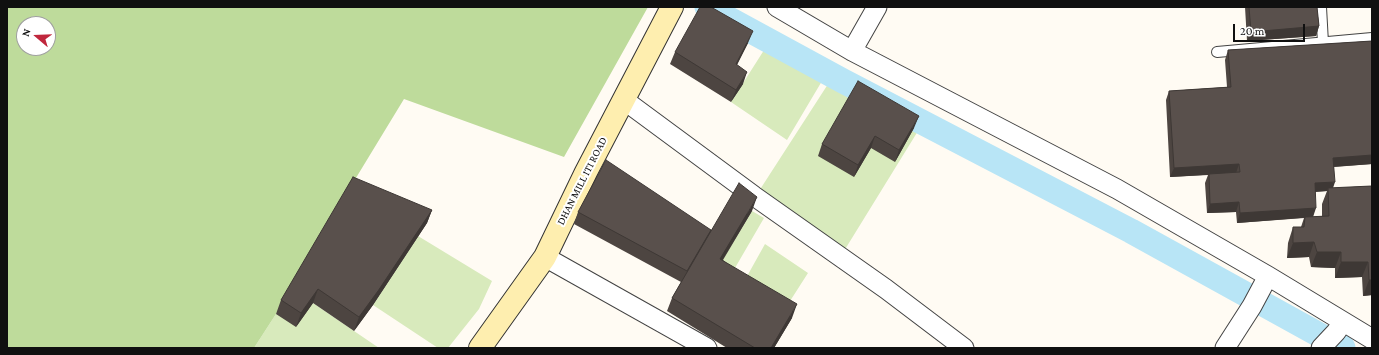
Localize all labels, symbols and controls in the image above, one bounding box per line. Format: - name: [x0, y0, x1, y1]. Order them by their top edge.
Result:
- north arrow: [16, 16, 56, 56]
- scale bar: [1235, 16, 1307, 42]
- text: 20 m: [1240, 24, 1264, 38]
- text: N: [19, 27, 32, 38]
- street label: DHAN MILL ITI ROAD: [554, 135, 610, 227]

